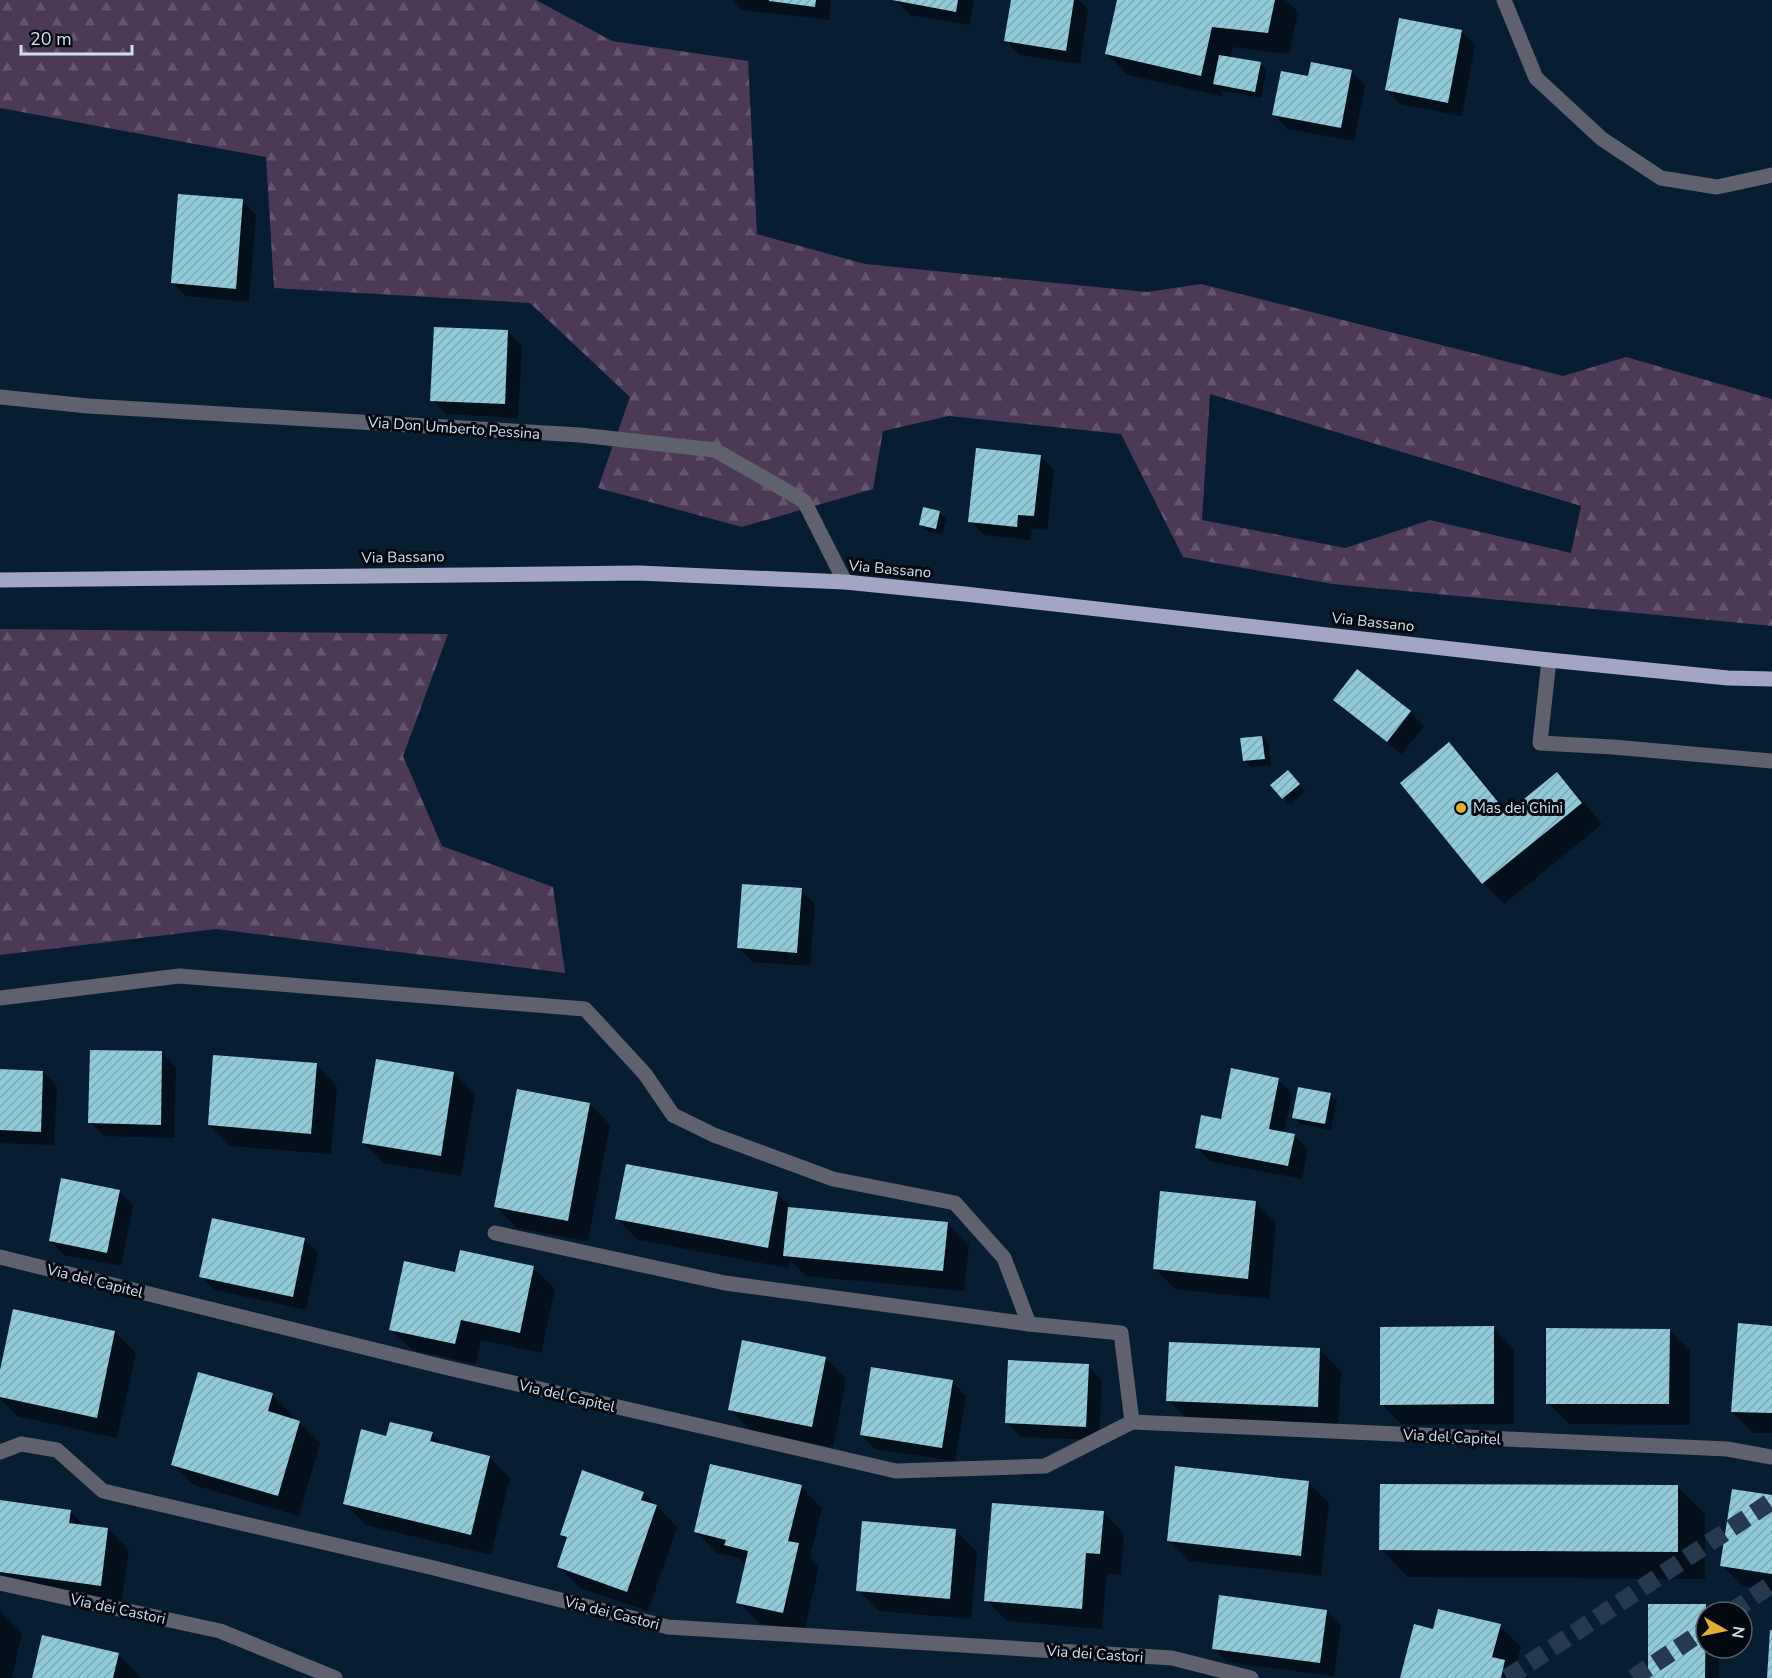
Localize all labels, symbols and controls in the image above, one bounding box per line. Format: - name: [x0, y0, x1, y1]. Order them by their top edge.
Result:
- scale bar: [21, 18, 132, 56]
- text: 20 m: [30, 27, 72, 51]
- street label: Via Don Umberto Pessina: [366, 412, 541, 444]
- street label: Via Bassano: [360, 546, 445, 568]
- street label: Via Bassano: [847, 555, 932, 583]
- street label: Via Bassano: [1330, 608, 1415, 636]
- place label: Mas dei Chini: [1473, 798, 1563, 818]
- marker: Mas dei Chini: [1454, 801, 1468, 815]
- street label: Via del Capitel: [44, 1259, 146, 1303]
- street label: Via del Capitel: [516, 1375, 618, 1417]
- street label: Via del Capitel: [1401, 1424, 1502, 1450]
- street label: Via dei Castori: [68, 1589, 168, 1629]
- street label: Via dei Castori: [562, 1591, 661, 1634]
- north arrow: [1694, 1600, 1754, 1660]
- text: N: [1726, 1625, 1750, 1640]
- street label: Via dei Castori: [1045, 1641, 1144, 1667]

